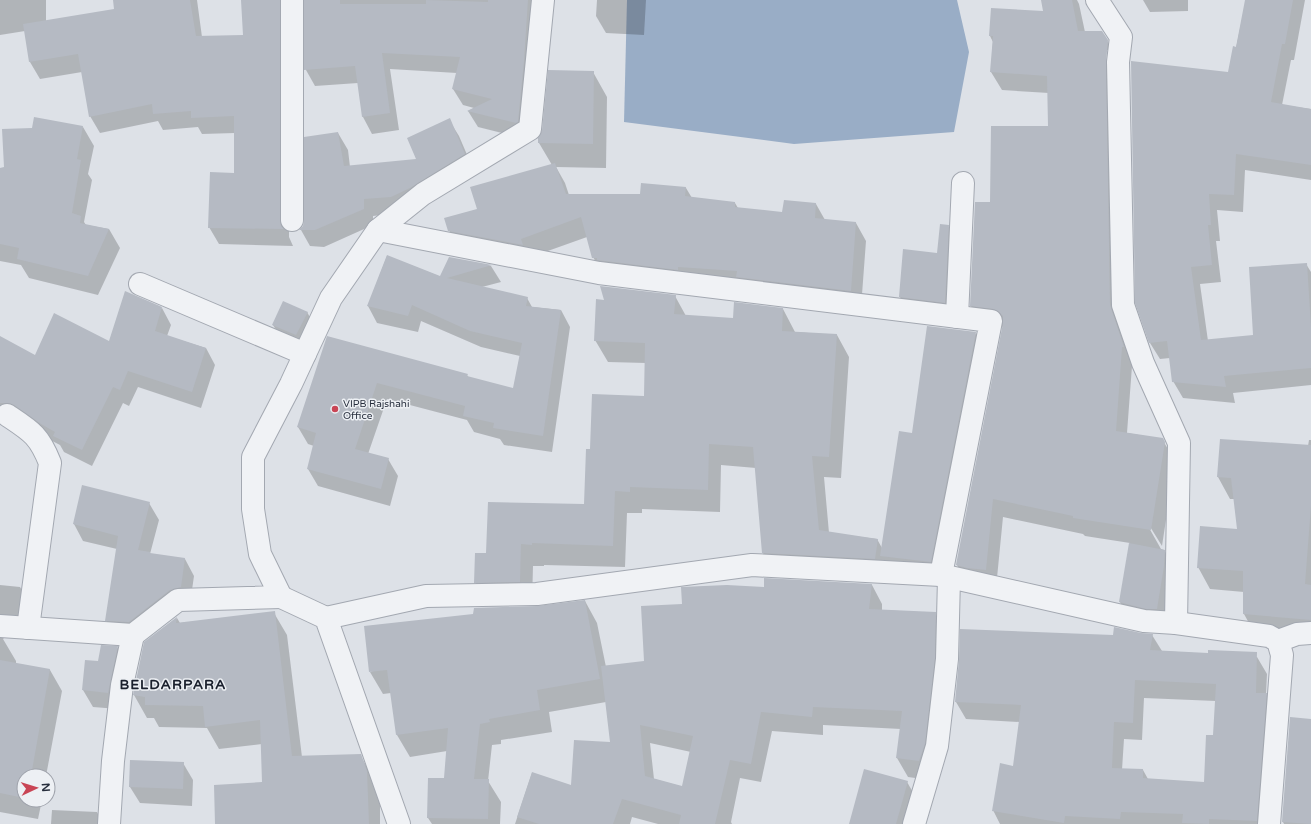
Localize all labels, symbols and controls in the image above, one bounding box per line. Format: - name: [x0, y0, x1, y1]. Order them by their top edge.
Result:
- place label: VIPB Rajshahi Office: [343, 398, 409, 422]
- marker: VIPB Rajshahi Office: [330, 404, 340, 414]
- district label: BELDARPARA: [119, 676, 227, 693]
- north arrow: [16, 768, 56, 808]
- text: N: [39, 782, 52, 792]

